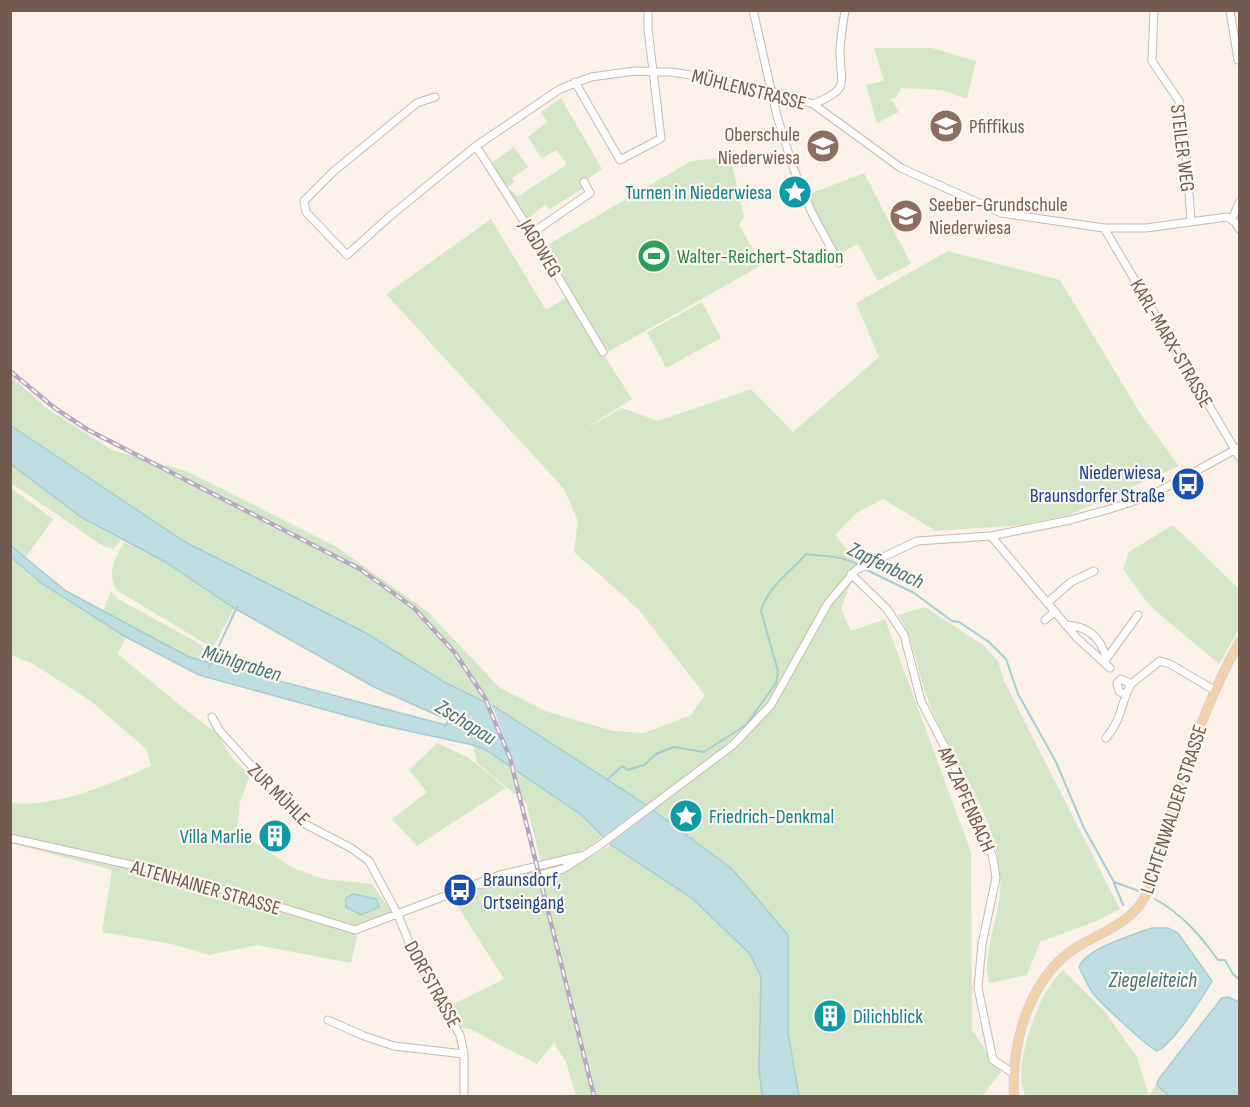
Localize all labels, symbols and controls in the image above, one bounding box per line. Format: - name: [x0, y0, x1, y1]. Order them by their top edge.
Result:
- street label: MÜHLENSTRASSE: [689, 64, 808, 116]
- street label: STEILER WEG: [1165, 103, 1199, 193]
- school or university icon: Pfiffikus: [928, 108, 964, 144]
- place label: Pfiffikus: [969, 115, 1025, 139]
- place label: Oberschule Niederwiesa: [718, 123, 800, 170]
- school or university icon: Oberschule Niederwiesa: [805, 128, 841, 164]
- place icon: Turnen in Niederwiesa: [777, 174, 813, 210]
- place label: Turnen in Niederwiesa: [625, 181, 772, 205]
- place label: Seeber-Grundschule Niederwiesa: [929, 193, 1068, 240]
- school or university icon: Seeber-Grundschule Niederwiesa: [888, 198, 924, 234]
- street label: JAGDWEG: [513, 214, 567, 282]
- sports icon: Walter-Reichert-Stadion: [636, 238, 672, 274]
- place label: Walter-Reichert-Stadion: [677, 245, 844, 269]
- street label: KARL-MARX-STRASSE: [1125, 275, 1218, 412]
- place label: Niederwiesa, Braunsdorfer Straße: [1030, 461, 1165, 508]
- bus stop icon: Niederwiesa, Braunsdorfer Straße: [1170, 466, 1206, 502]
- water label: Zapfenbach: [843, 536, 928, 595]
- water label: Mühlgraben: [199, 640, 285, 687]
- water label: Zschopau: [430, 694, 501, 751]
- street label: LICHTENWALDER STRASSE: [1135, 722, 1213, 897]
- street label: AM ZAPFENBACH: [932, 742, 1000, 856]
- street label: ZUR MÜHLE: [242, 759, 314, 831]
- place icon: Friedrich-Denkmal: [668, 798, 704, 834]
- place label: Friedrich-Denkmal: [709, 805, 834, 829]
- building icon: Villa Marlie: [257, 818, 293, 854]
- place label: Villa Marlie: [180, 825, 252, 849]
- street label: ALTENHAINER STRASSE: [127, 855, 283, 921]
- place label: Braunsdorf, Ortseingang: [483, 868, 564, 915]
- bus stop icon: Braunsdorf, Ortseingang: [442, 872, 478, 908]
- street label: DORFSTRASSE: [398, 937, 466, 1032]
- water label: Ziegeleiteich: [1108, 968, 1197, 993]
- building icon: Dilichblick: [812, 998, 848, 1034]
- place label: Dilichblick: [853, 1005, 923, 1029]

